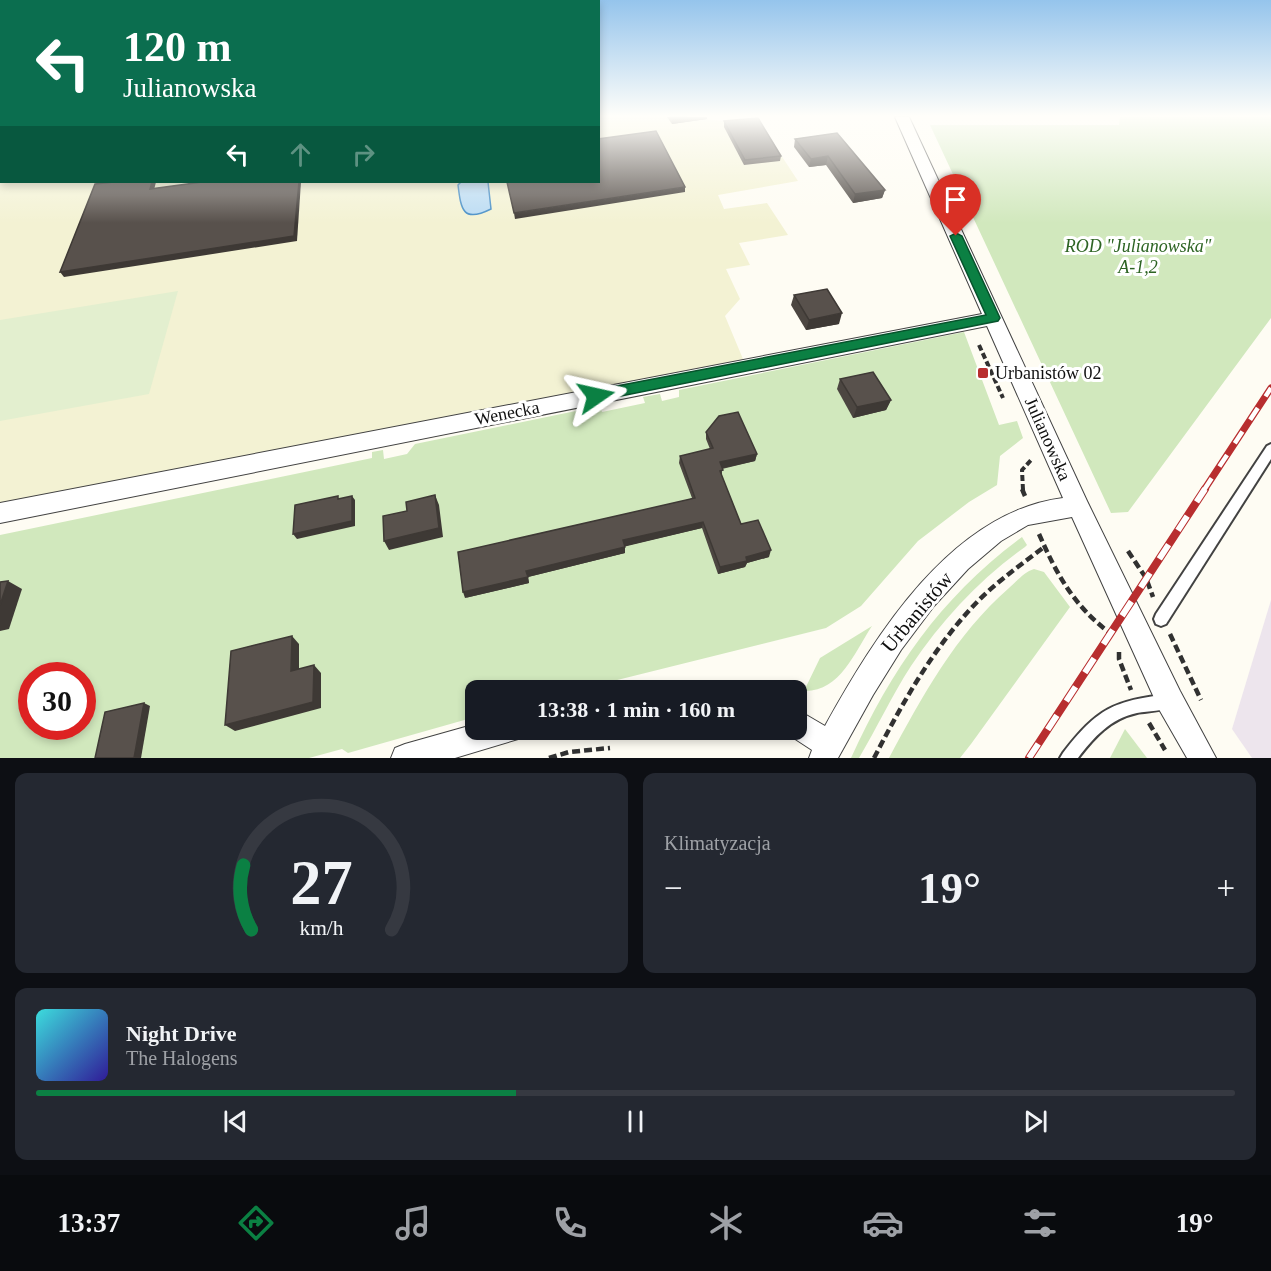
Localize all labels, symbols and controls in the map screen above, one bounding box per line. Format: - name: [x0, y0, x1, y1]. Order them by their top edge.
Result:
- icon: left: [24, 24, 102, 102]
- text: 120 m: [123, 24, 232, 70]
- text: Julianowska: [123, 73, 256, 103]
- icon: left: [221, 138, 254, 171]
- icon: ahead: [284, 138, 317, 171]
- icon: right: [347, 138, 380, 171]
- pin: [930, 174, 981, 236]
- icon: arrive: [939, 183, 972, 216]
- park label: ROD "Julianowska" A-1,2: [1064, 236, 1212, 277]
- place label: Urbanistów 02: [995, 363, 1102, 383]
- position arrow: [564, 364, 628, 428]
- marker: Urbanistów 02: [976, 366, 990, 380]
- street label: Julianowska: [1021, 394, 1075, 484]
- street label: Wenecka: [473, 397, 541, 429]
- street label: Urbanistów: [876, 566, 958, 657]
- speed limit sign: 30: [18, 662, 96, 740]
- text: 13:38 · 1 min · 160 m: [537, 697, 735, 722]
- text: Klimatyzacja: [664, 832, 771, 854]
- text: 27: [290, 848, 353, 917]
- text: 19°: [918, 863, 981, 913]
- text: −: [664, 870, 683, 906]
- text: +: [1216, 870, 1235, 906]
- text: km/h: [299, 916, 344, 940]
- text: Night Drive: [126, 1021, 237, 1046]
- text: The Halogens: [126, 1047, 238, 1069]
- icon: previous: [219, 1105, 252, 1138]
- icon: pause: [619, 1105, 652, 1138]
- icon: next: [1019, 1105, 1052, 1138]
- icon: directions: [235, 1202, 277, 1244]
- icon: music: [392, 1202, 434, 1244]
- icon: phone: [549, 1202, 591, 1244]
- icon: climate: [705, 1202, 747, 1244]
- icon: car: [862, 1202, 904, 1244]
- icon: filters: [1019, 1202, 1061, 1244]
- text: 13:37: [57, 1208, 120, 1238]
- text: 19°: [1176, 1208, 1214, 1238]

